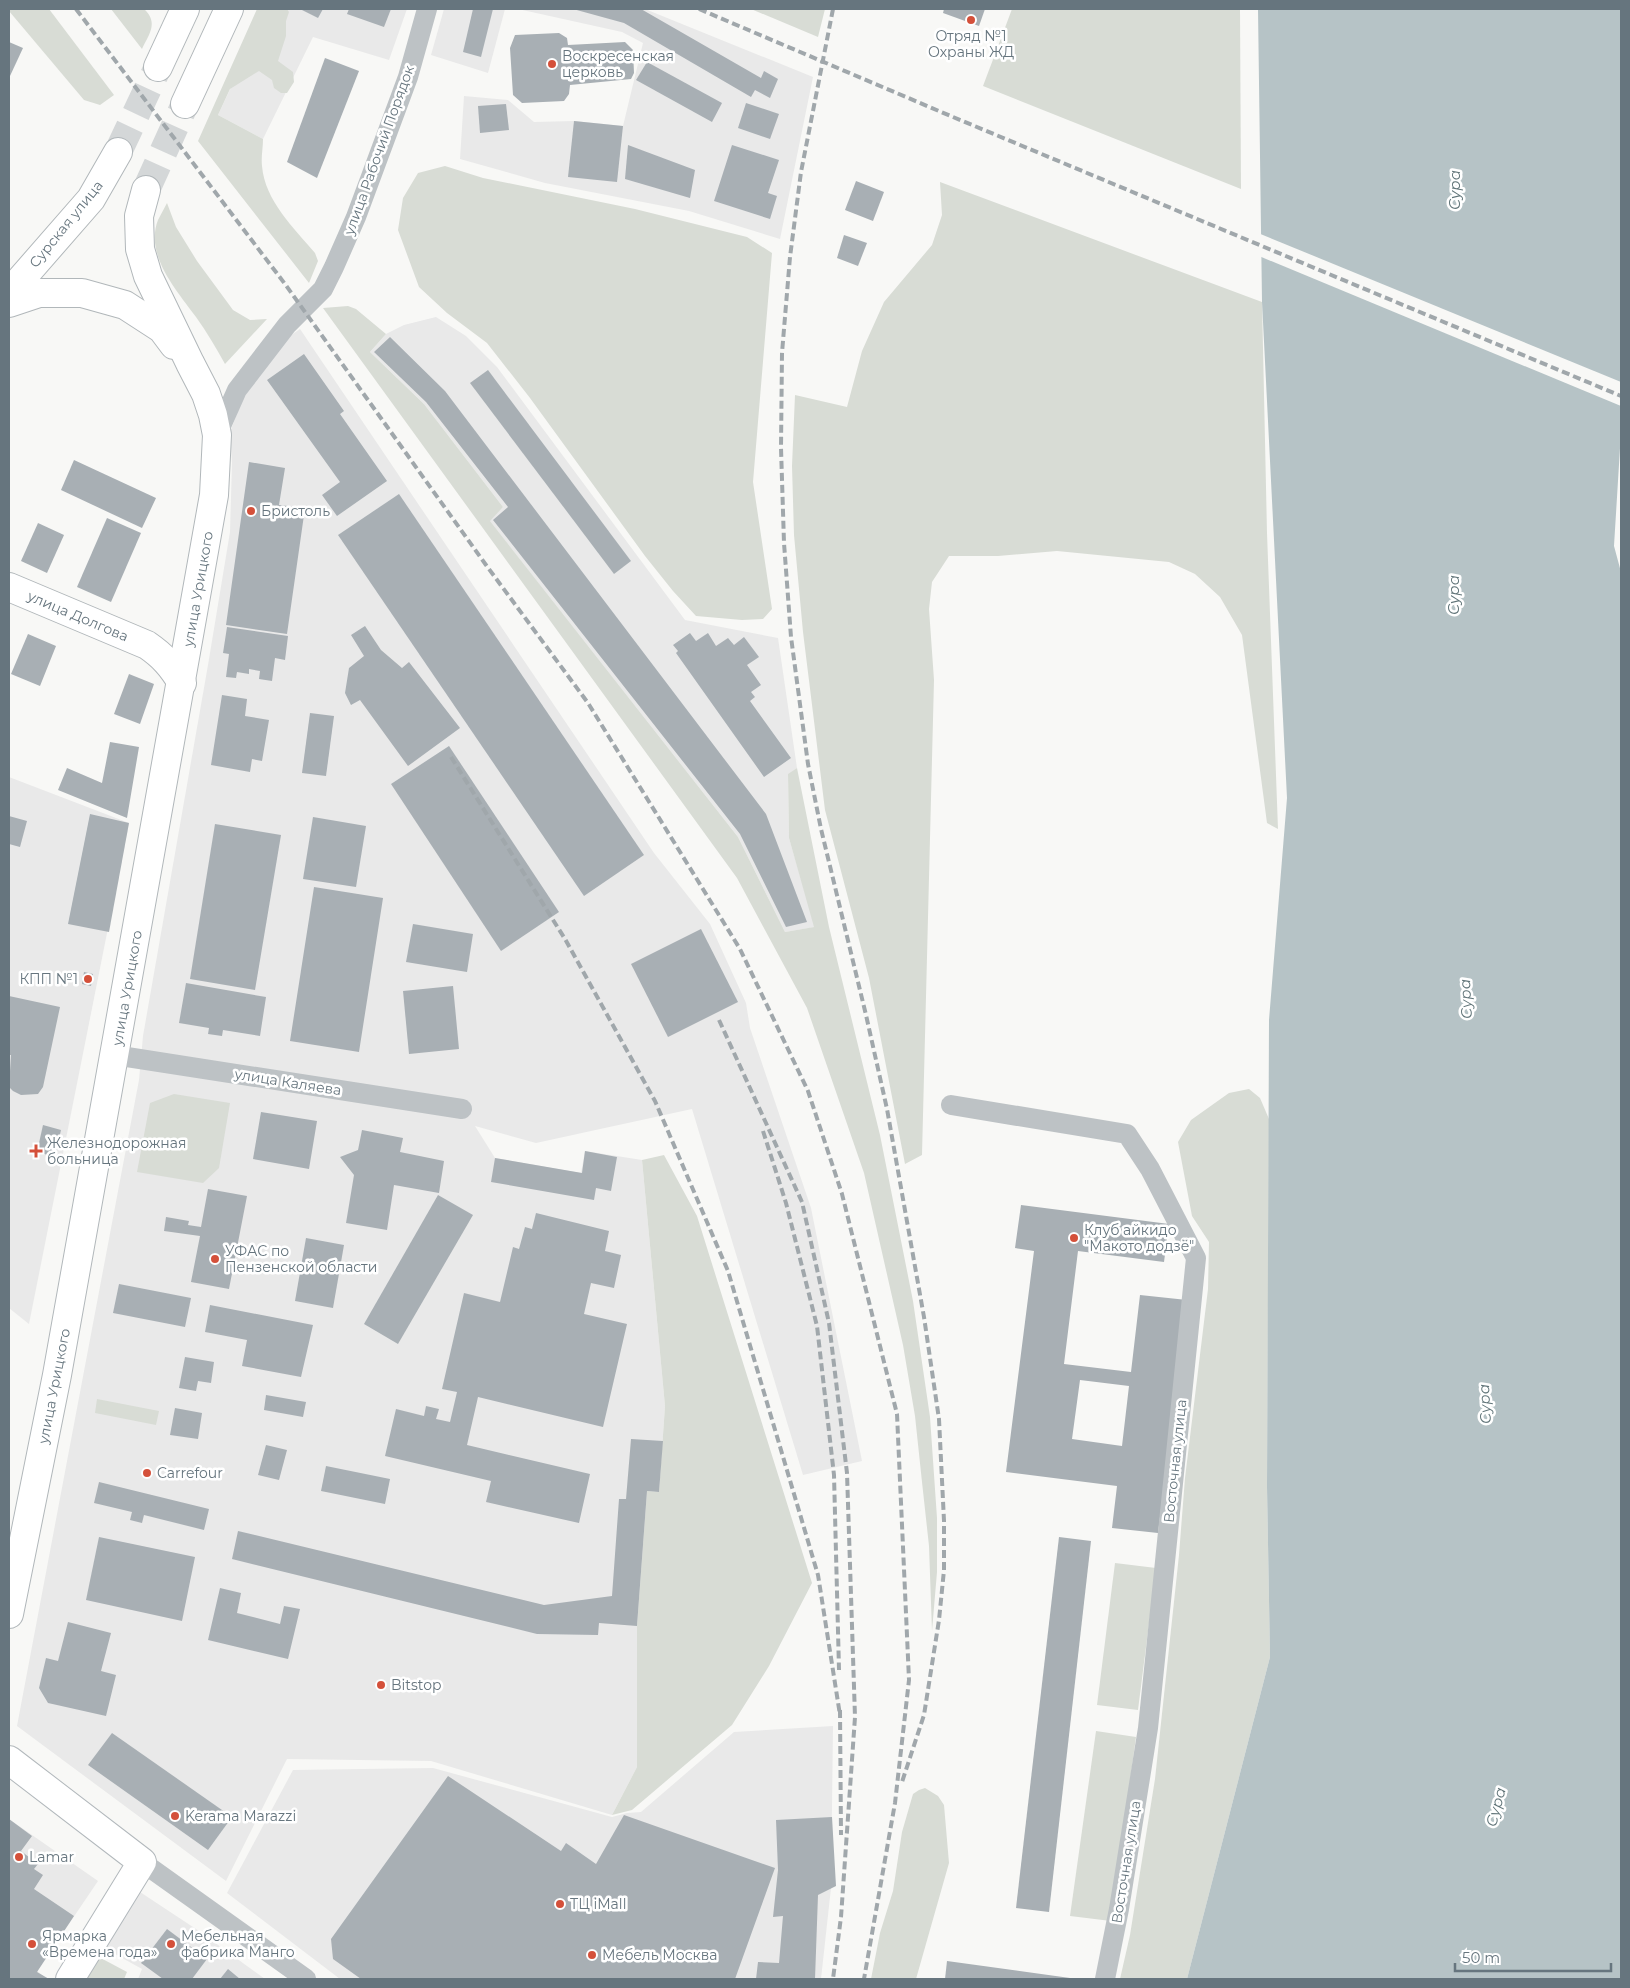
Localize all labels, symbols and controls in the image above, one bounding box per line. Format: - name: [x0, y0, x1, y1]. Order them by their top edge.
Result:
- marker: Отряд №1 Охраны ЖД: [965, 14, 977, 26]
- place label: Отряд №1 Охраны ЖД: [928, 27, 1014, 61]
- place label: Воскресенская церковь: [562, 47, 674, 81]
- marker: Воскресенская церковь: [546, 58, 558, 70]
- street label: улица Рабочий Порядок: [340, 63, 418, 238]
- water label: Сура: [1445, 170, 1464, 210]
- street label: Сурская улица: [25, 177, 107, 271]
- place label: Бристоль: [261, 502, 330, 520]
- marker: Бристоль: [245, 505, 257, 517]
- street label: улица Урицкого: [179, 530, 217, 649]
- water label: Сура: [1444, 575, 1463, 615]
- street label: улица Долгова: [24, 586, 131, 645]
- street label: улица Урицкого: [108, 929, 146, 1048]
- place label: КПП №1: [19, 970, 78, 988]
- marker: КПП №1: [82, 973, 94, 985]
- water label: Сура: [1455, 979, 1476, 1020]
- street label: улица Каляева: [232, 1065, 343, 1099]
- place label: Железнодорожная больница: [47, 1134, 186, 1168]
- marker: Железнодорожная больница: [29, 1144, 43, 1158]
- place label: Клуб айкидо "Макото додзё": [1084, 1221, 1194, 1255]
- marker: Клуб айкидо "Макото додзё": [1068, 1232, 1080, 1244]
- place label: УФАС по Пензенской области: [225, 1242, 377, 1276]
- marker: УФАС по Пензенской области: [209, 1253, 221, 1265]
- street label: улица Урицкого: [34, 1327, 74, 1446]
- water label: Сура: [1474, 1384, 1495, 1425]
- street label: Восточная улица: [1160, 1398, 1190, 1524]
- place label: Carrefour: [157, 1464, 223, 1482]
- marker: Carrefour: [141, 1467, 153, 1479]
- place label: Bitstop: [391, 1676, 441, 1694]
- marker: Bitstop: [375, 1679, 387, 1691]
- water label: Сура: [1481, 1785, 1510, 1829]
- street label: Восточная улица: [1107, 1799, 1145, 1925]
- place label: Kerama Marazzi: [185, 1807, 296, 1825]
- marker: Kerama Marazzi: [169, 1810, 181, 1822]
- place label: Lamar: [29, 1848, 75, 1866]
- marker: Lamar: [13, 1851, 25, 1863]
- place label: ТЦ iMall: [570, 1895, 626, 1913]
- marker: ТЦ iMall: [554, 1898, 566, 1910]
- place label: Ярмарка «Времена года»: [42, 1927, 158, 1961]
- place label: Мебельная фабрика Манго: [181, 1927, 295, 1961]
- marker: Ярмарка «Времена года»: [26, 1938, 38, 1950]
- marker: Мебельная фабрика Манго: [165, 1938, 177, 1950]
- scale bar: [1455, 1940, 1611, 1972]
- place label: Мебель Москва: [602, 1946, 717, 1964]
- text: 50 m: [1462, 1948, 1500, 1967]
- marker: Мебель Москва: [586, 1949, 598, 1961]

